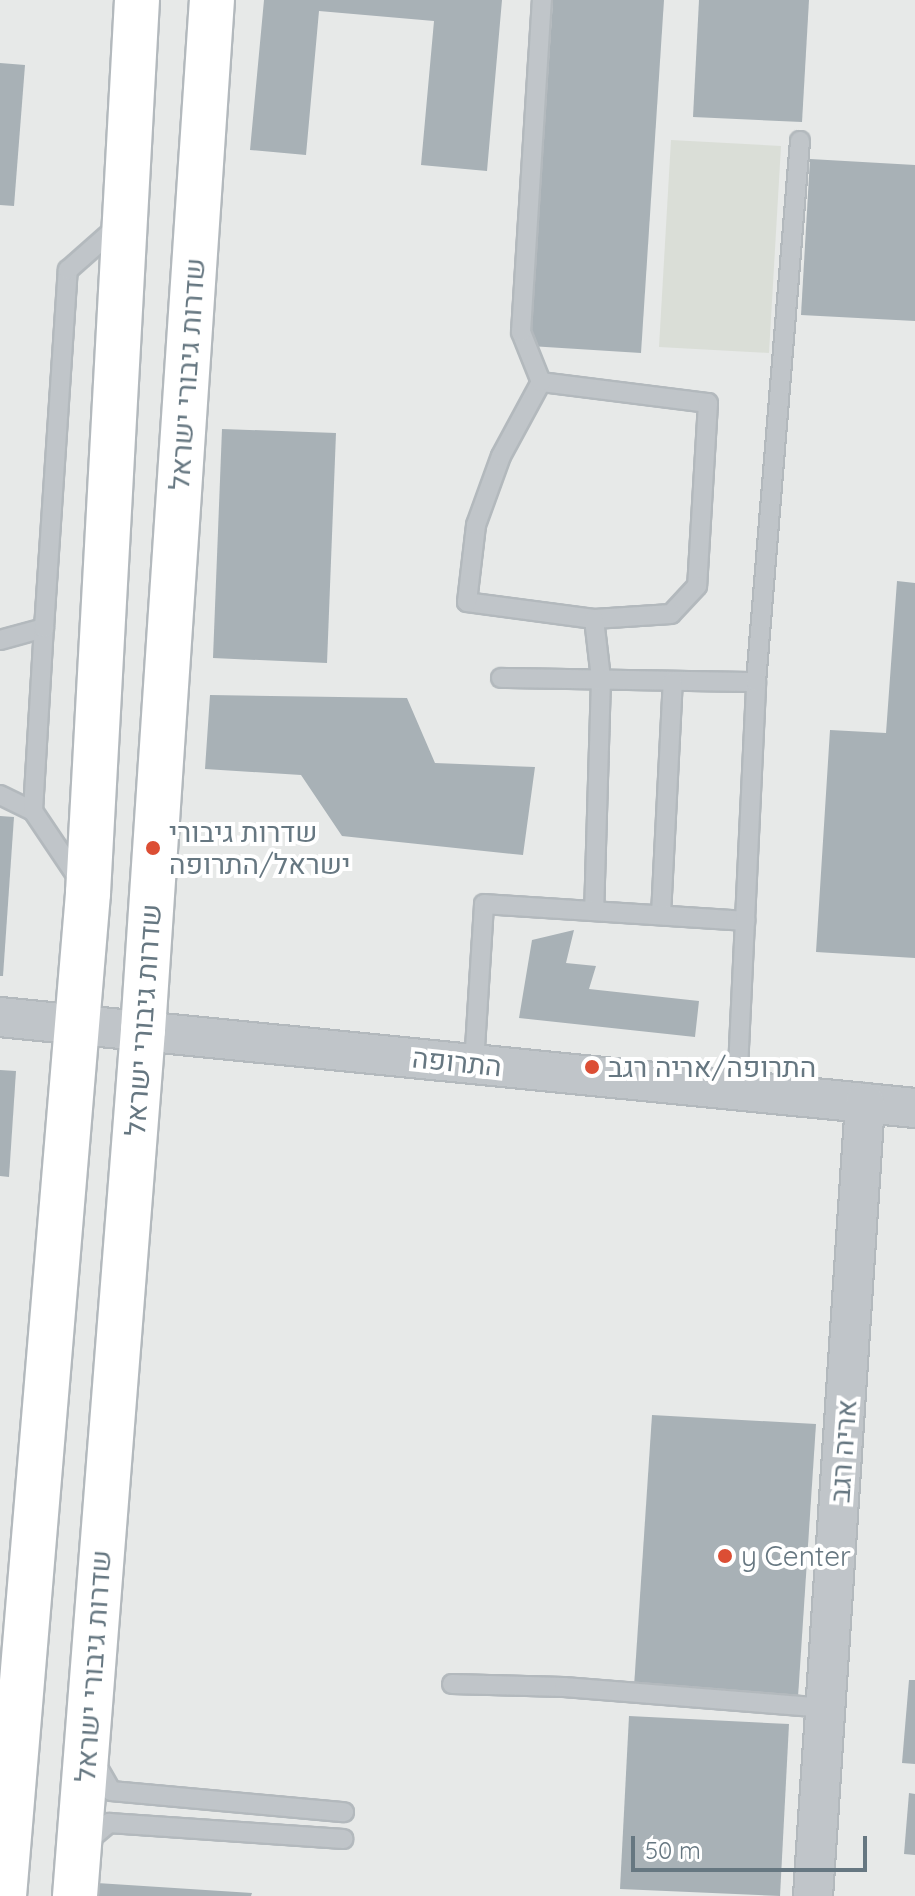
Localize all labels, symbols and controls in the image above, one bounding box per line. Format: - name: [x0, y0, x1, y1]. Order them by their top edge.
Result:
- street label: שדרות גיבורי ישראל: [162, 257, 212, 491]
- place label: שדרות גיבורי ישראל/התרופה: [169, 815, 350, 881]
- marker: שדרות גיבורי ישראל/התרופה: [144, 839, 162, 857]
- street label: שדרות גיבורי ישראל: [118, 903, 168, 1137]
- street label: התרופה: [411, 1041, 503, 1083]
- place label: התרופה/אריה רגב: [608, 1050, 816, 1084]
- marker: התרופה/אריה רגב: [583, 1058, 601, 1076]
- street label: אריה רגב: [823, 1398, 863, 1504]
- place label: y Center: [741, 1539, 851, 1573]
- marker: y Center: [716, 1547, 734, 1565]
- street label: שדרות גיבורי ישראל: [68, 1549, 118, 1783]
- scale bar: [635, 1820, 871, 1870]
- text: 50 m: [645, 1835, 701, 1865]

